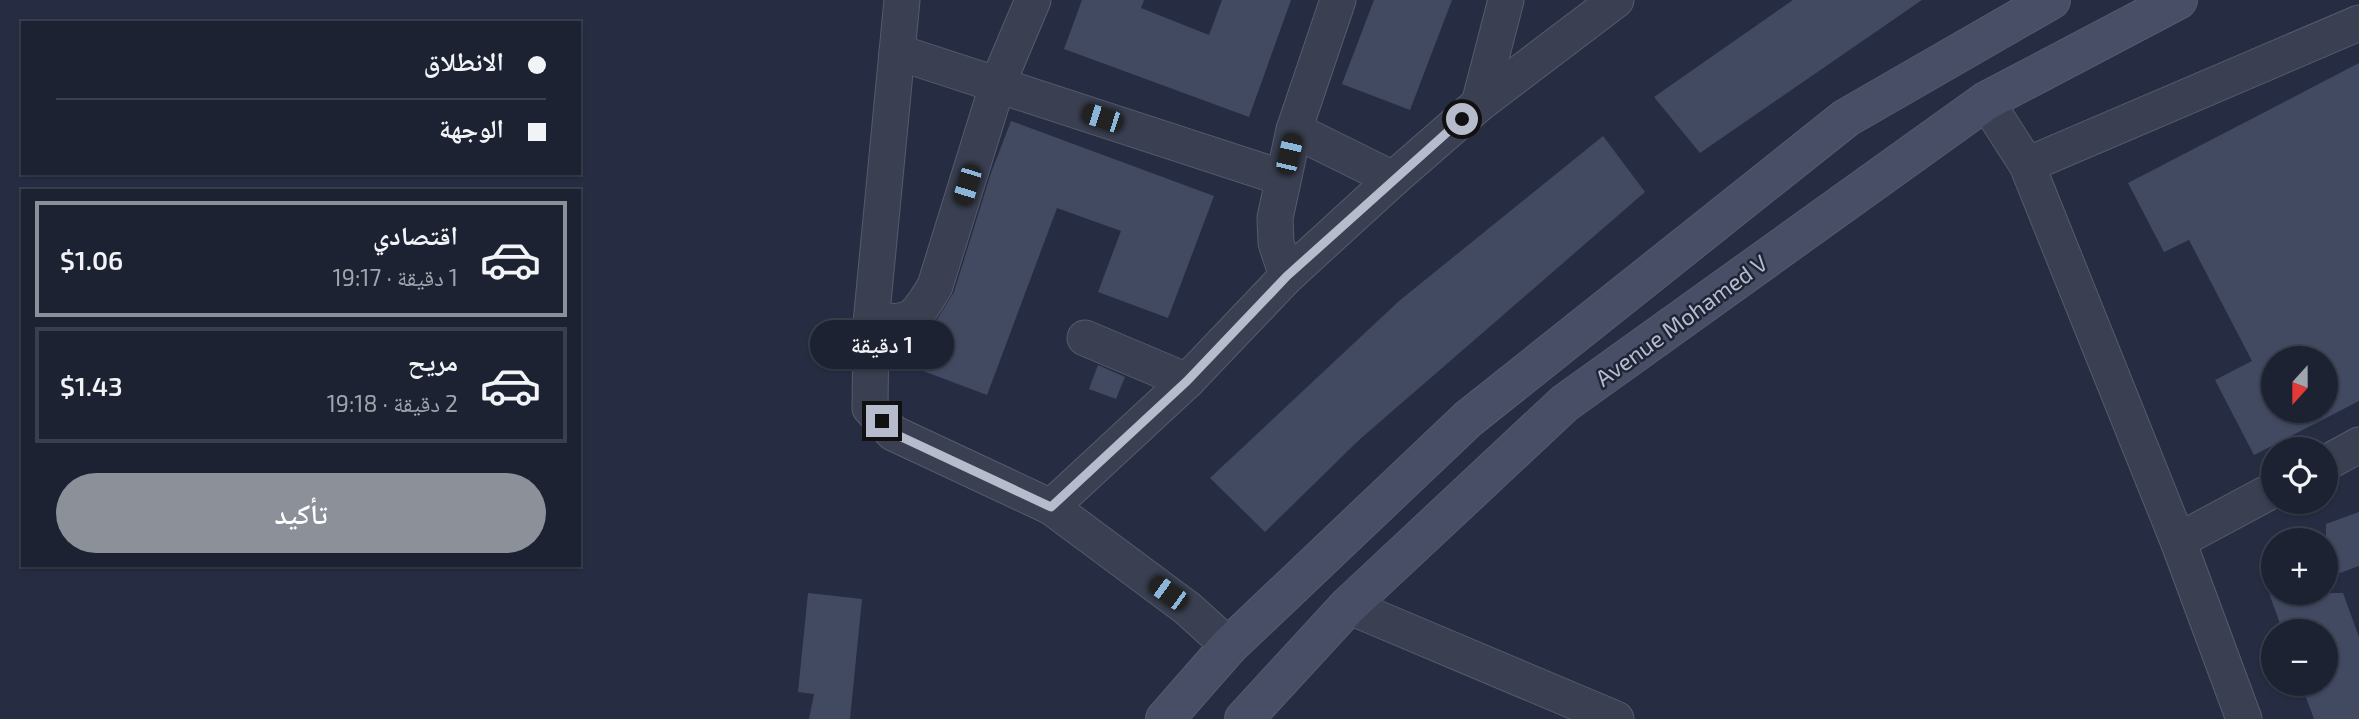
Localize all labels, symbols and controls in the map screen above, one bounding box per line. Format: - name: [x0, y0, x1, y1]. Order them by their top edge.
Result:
- text: الانطلاق: [424, 45, 504, 76]
- car: [1079, 102, 1126, 134]
- route start: [1446, 103, 1478, 135]
- text: الوجهة: [439, 112, 504, 143]
- car: [1275, 131, 1304, 177]
- car: [951, 162, 984, 208]
- text: اقتصادي: [373, 219, 458, 250]
- icon: car: [479, 228, 542, 291]
- text: $1.06: [60, 244, 123, 275]
- street label: Avenue Mohamed V: [1590, 248, 1772, 392]
- text: 1 دقيقة · 19:17: [333, 263, 458, 291]
- callout: 1 دقيقة: [810, 320, 954, 368]
- text: 1 دقيقة: [851, 330, 913, 358]
- text: مريح: [408, 345, 458, 376]
- north arrow: [2261, 346, 2338, 424]
- map controls: [2261, 346, 2338, 696]
- icon: car: [479, 354, 542, 417]
- text: $1.43: [60, 370, 123, 401]
- text: 2 دقيقة · 19:18: [327, 389, 458, 417]
- route end: [866, 405, 898, 437]
- button: locate: [2261, 437, 2338, 514]
- button: تأكيد: [56, 473, 546, 553]
- button: +: [2261, 528, 2338, 605]
- car: [1145, 572, 1192, 614]
- button: −: [2261, 619, 2338, 696]

